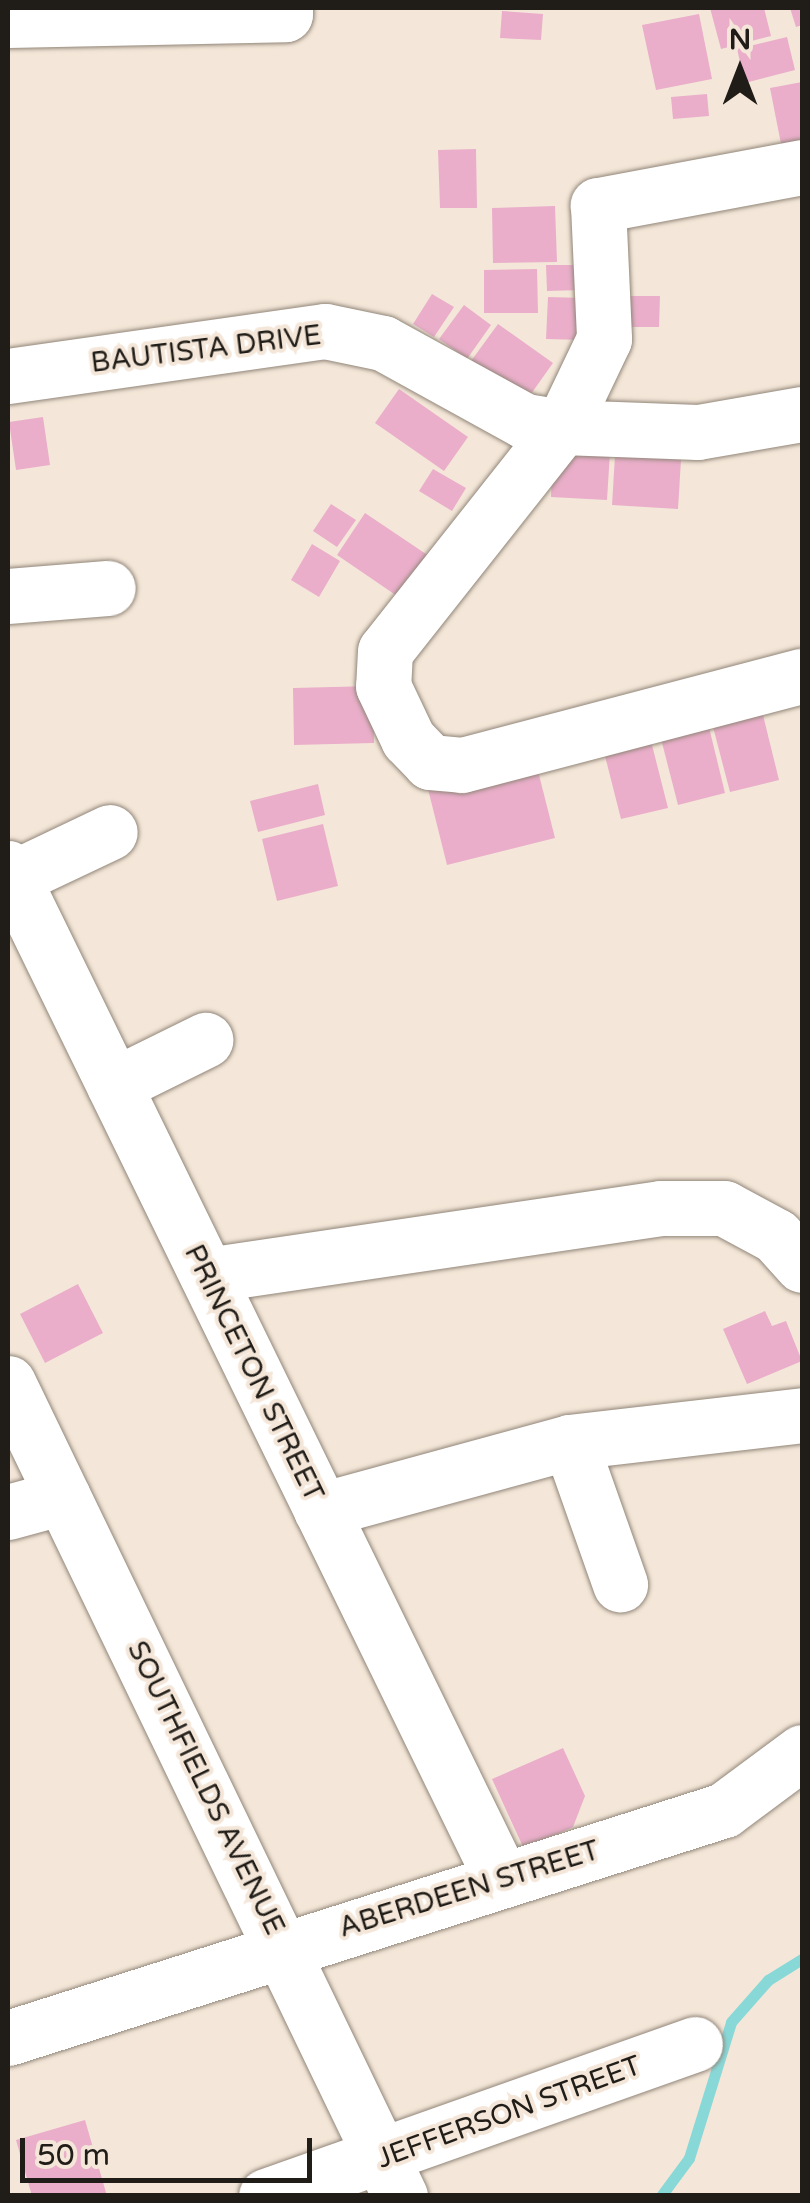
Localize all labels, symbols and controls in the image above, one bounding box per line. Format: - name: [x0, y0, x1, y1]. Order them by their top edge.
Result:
- north arrow: [690, 20, 790, 120]
- text: N: [729, 23, 751, 57]
- street label: BAUTISTA DRIVE: [89, 318, 323, 380]
- street label: PRINCETON STREET: [177, 1239, 331, 1507]
- street label: SOUTHFIELDS AVENUE: [120, 1636, 292, 1940]
- street label: ABERDEEN STREET: [335, 1833, 603, 1945]
- street label: JEFFERSON STREET: [372, 2049, 646, 2175]
- scale bar: [25, 2118, 318, 2180]
- text: 50 m: [37, 2137, 110, 2174]

